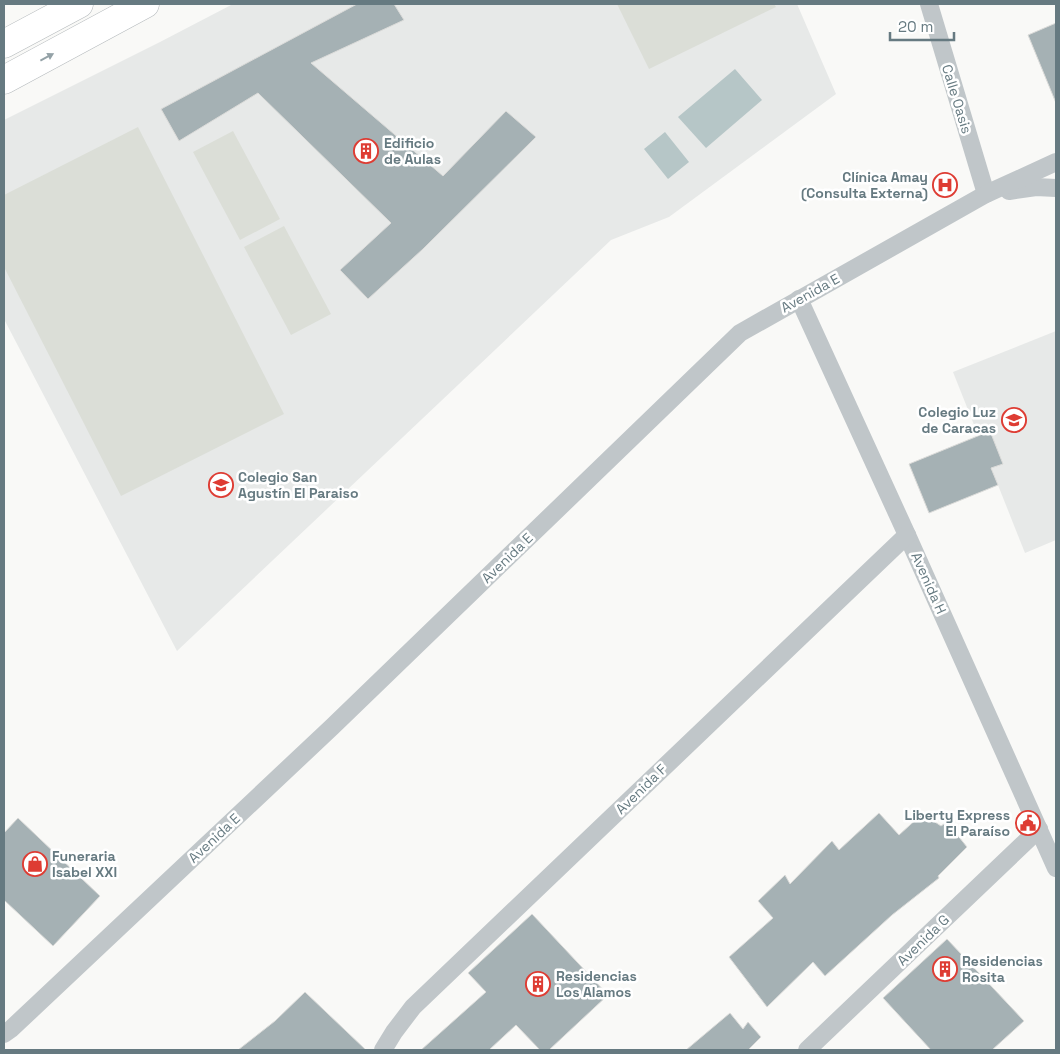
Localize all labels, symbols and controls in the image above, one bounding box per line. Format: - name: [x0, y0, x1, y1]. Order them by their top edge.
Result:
- scale bar: [890, 10, 954, 42]
- text: 20 m: [898, 17, 933, 36]
- one-way arrow: [39, 53, 54, 61]
- street label: Calle Oasis: [938, 62, 976, 136]
- place label: Edificio de Aulas: [384, 134, 441, 168]
- building icon: Edificio de Aulas: [353, 138, 379, 164]
- place label: Clínica Amay (Consulta Externa): [801, 168, 928, 202]
- hospital icon: Clínica Amay (Consulta Externa): [932, 172, 958, 198]
- street label: Avenida E: [777, 269, 843, 317]
- place label: Colegio Luz de Caracas: [918, 403, 996, 437]
- school or university icon: Colegio Luz de Caracas: [1001, 407, 1027, 433]
- place label: Colegio San Agustín El Paraiso: [238, 468, 358, 502]
- school or university icon: Colegio San Agustín El Paraiso: [208, 472, 234, 498]
- street label: Avenida E: [477, 529, 537, 587]
- street label: Avenida H: [907, 549, 951, 617]
- street label: Avenida F: [612, 760, 671, 818]
- place label: Liberty Express El Paraíso: [905, 806, 1010, 840]
- street label: Avenida E: [184, 809, 244, 867]
- public building icon: Liberty Express El Paraíso: [1015, 810, 1041, 836]
- place label: Funeraria Isabel XXI: [52, 847, 117, 881]
- shop icon: Funeraria Isabel XXI: [22, 851, 48, 877]
- street label: Avenida G: [893, 911, 953, 969]
- place label: Residencias Rosita: [962, 952, 1043, 986]
- building icon: Residencias Rosita: [932, 956, 958, 982]
- place label: Residencias Los Alamos: [556, 967, 637, 1001]
- building icon: Residencias Los Alamos: [525, 971, 551, 997]

